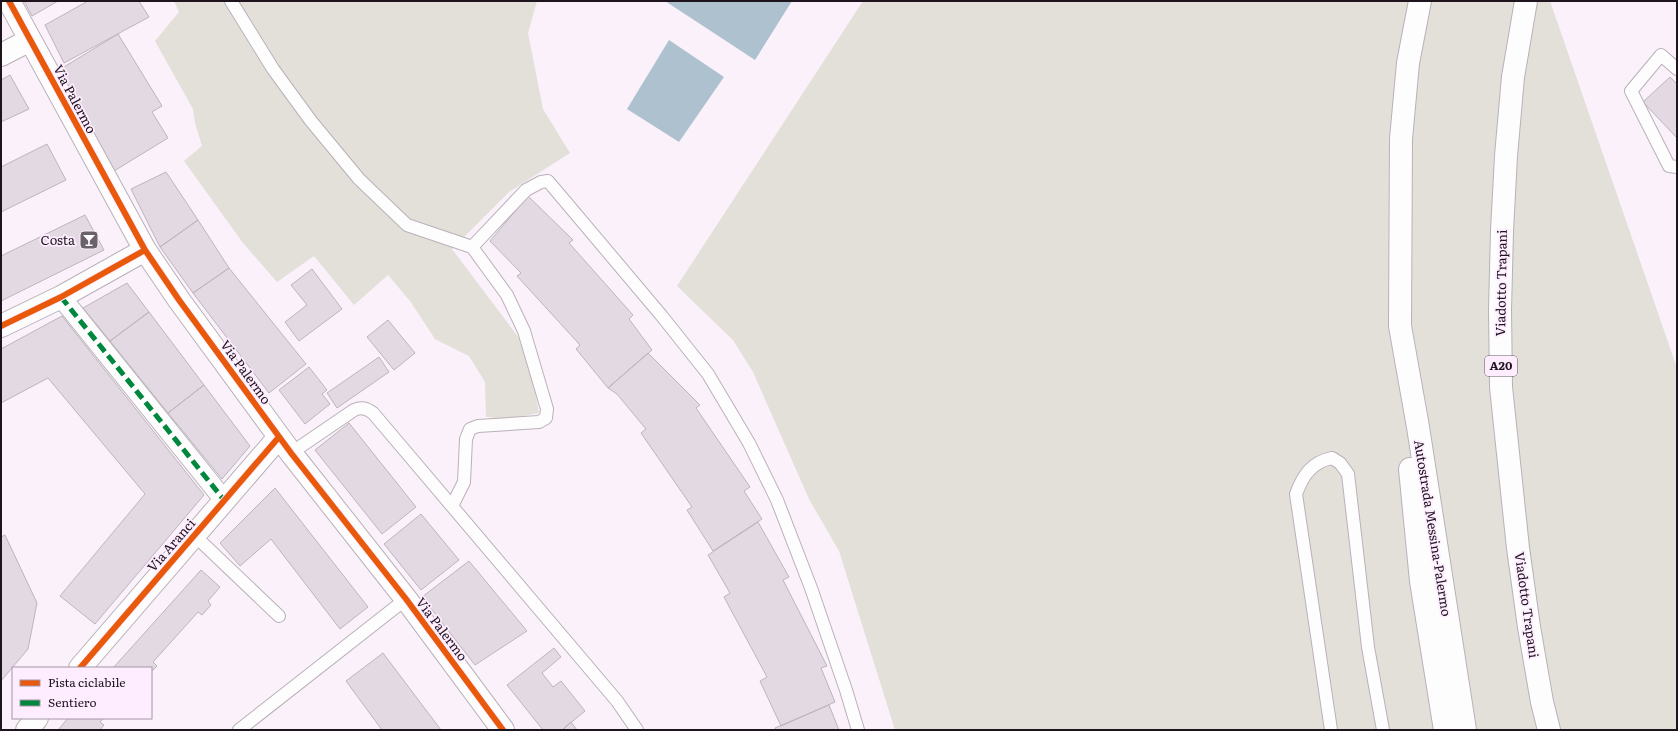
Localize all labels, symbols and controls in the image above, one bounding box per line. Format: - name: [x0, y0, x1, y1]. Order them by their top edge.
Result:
- street label: Via Palermo: [49, 61, 102, 137]
- bar icon: Costa: [78, 229, 100, 251]
- street label: Viadotto Trapani: [1490, 229, 1511, 337]
- place label: Costa: [41, 230, 75, 249]
- street label: Via Palermo: [217, 336, 276, 408]
- road number: A20: [1485, 356, 1517, 376]
- street label: Autostrada Messina-Palermo: [1410, 438, 1457, 618]
- street label: Via Aranci: [142, 513, 200, 575]
- street label: Viadotto Trapani: [1511, 551, 1544, 660]
- street label: Via Palermo: [412, 593, 473, 665]
- legend: [12, 667, 152, 719]
- text: Pista ciclabile: [48, 673, 126, 691]
- text: Sentiero: [48, 693, 96, 711]

